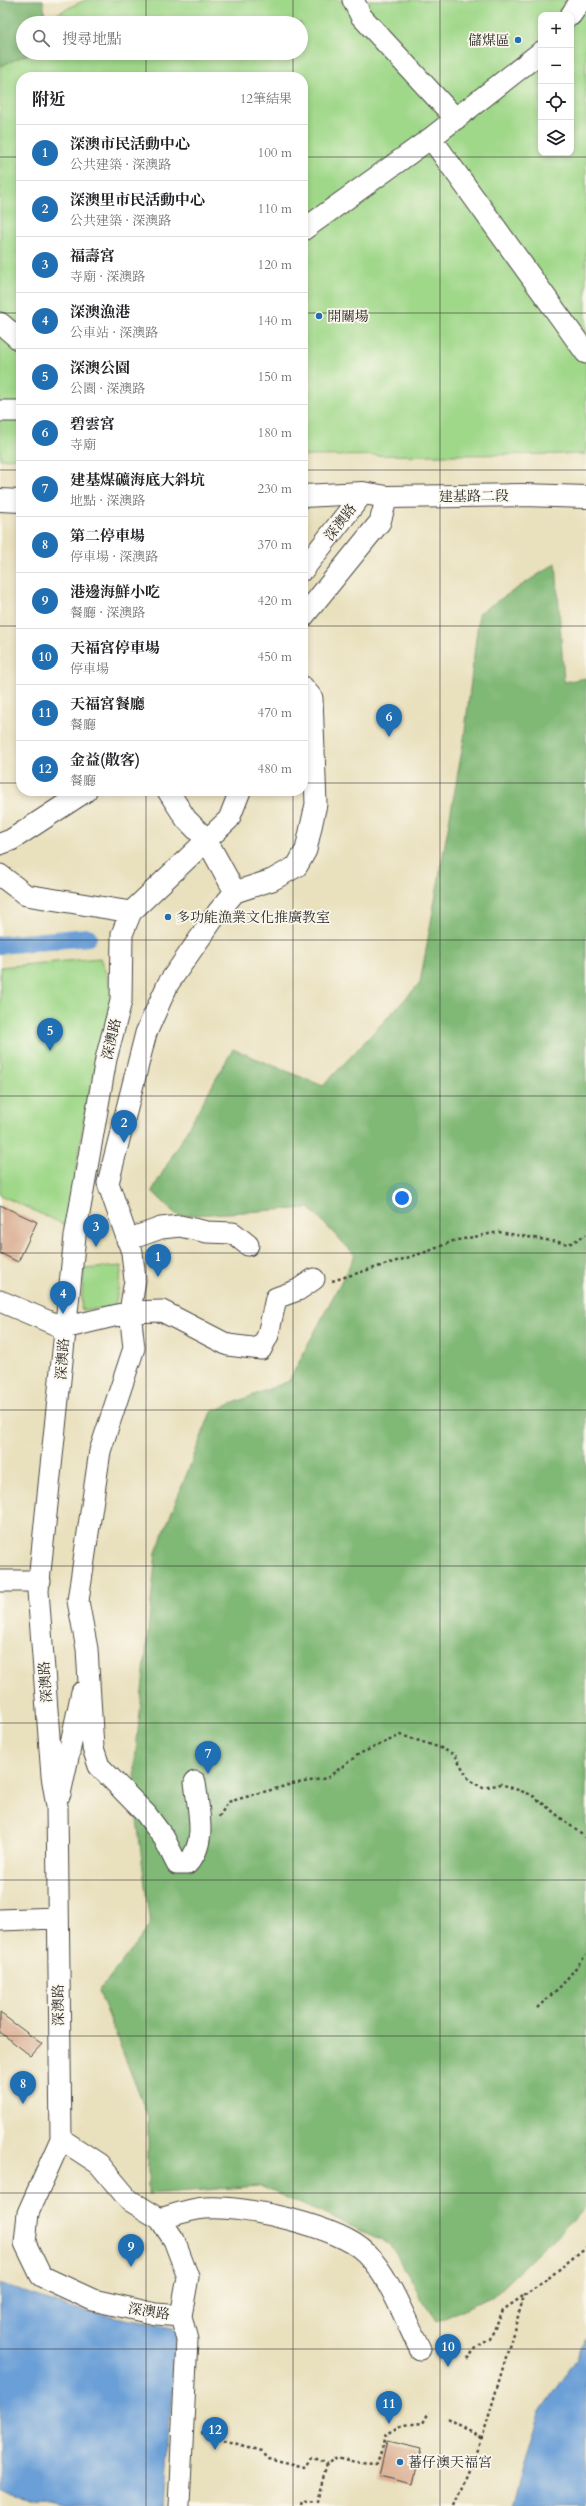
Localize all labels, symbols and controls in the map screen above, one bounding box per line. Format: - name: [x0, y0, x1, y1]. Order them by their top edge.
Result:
- map controls: [538, 12, 574, 156]
- button: +: [538, 12, 574, 48]
- search box: [16, 16, 308, 60]
- icon: search: [30, 27, 52, 49]
- text: 搜尋地點: [62, 29, 122, 49]
- place label: 儲煤區: [468, 31, 510, 50]
- marker: 儲煤區: [513, 35, 523, 45]
- button: −: [538, 48, 574, 84]
- button: locate: [538, 84, 574, 120]
- text: 附近: [32, 88, 66, 111]
- text: 12筆結果: [240, 90, 292, 108]
- button: layers: [538, 120, 574, 156]
- text: 深澳市民活動中心: [70, 134, 190, 154]
- text: 1: [42, 144, 48, 162]
- text: 100 m: [258, 144, 292, 162]
- text: 公共建築 · 深澳路: [70, 156, 171, 174]
- text: 深澳里市民活動中心: [70, 190, 205, 210]
- text: 2: [42, 200, 48, 218]
- text: 110 m: [258, 200, 292, 218]
- text: 公共建築 · 深澳路: [70, 212, 171, 230]
- text: 福壽宮: [70, 246, 115, 266]
- text: 3: [42, 256, 48, 274]
- text: 120 m: [258, 256, 292, 274]
- text: 寺廟 · 深澳路: [70, 268, 145, 286]
- text: 深澳漁港: [70, 302, 130, 322]
- place label: 開關場: [327, 307, 369, 326]
- marker: 開關場: [314, 311, 324, 321]
- text: 4: [42, 312, 48, 330]
- text: 140 m: [258, 312, 292, 330]
- text: 公車站 · 深澳路: [70, 324, 158, 342]
- text: 深澳公園: [70, 358, 130, 378]
- text: 5: [42, 368, 48, 386]
- text: 150 m: [258, 368, 292, 386]
- text: 公園 · 深澳路: [70, 380, 145, 398]
- text: 碧雲宮: [70, 414, 115, 434]
- text: 6: [42, 424, 48, 442]
- text: 180 m: [258, 424, 292, 442]
- text: 寺廟: [70, 436, 96, 454]
- text: 建基煤礦海底大斜坑: [70, 470, 205, 490]
- text: 7: [42, 480, 48, 498]
- text: 230 m: [258, 480, 292, 498]
- street label: 建基路二段: [439, 486, 509, 507]
- text: 地點 · 深澳路: [70, 492, 145, 510]
- street label: 深澳路: [320, 500, 361, 545]
- text: 第二停車場: [70, 526, 145, 546]
- text: 8: [42, 536, 48, 554]
- text: 370 m: [258, 536, 292, 554]
- text: 停車場 · 深澳路: [70, 548, 158, 566]
- text: 港邊海鮮小吃: [70, 582, 160, 602]
- text: 9: [42, 592, 48, 610]
- text: 420 m: [258, 592, 292, 610]
- text: 餐廳 · 深澳路: [70, 604, 145, 622]
- text: 天福宮停車場: [70, 638, 160, 658]
- text: 10: [38, 648, 52, 666]
- text: 450 m: [258, 648, 292, 666]
- text: 停車場: [70, 660, 109, 678]
- text: 天福宮餐廳: [70, 694, 145, 714]
- text: 11: [38, 704, 52, 722]
- text: 470 m: [258, 704, 292, 722]
- pin: 6: [376, 704, 402, 737]
- text: 餐廳: [70, 716, 96, 734]
- text: 金益(散客): [70, 750, 140, 770]
- text: 12: [38, 760, 52, 778]
- text: 480 m: [258, 760, 292, 778]
- text: 餐廳: [70, 772, 96, 790]
- place label: 多功能漁業文化推廣教室: [176, 908, 330, 927]
- marker: 多功能漁業文化推廣教室: [163, 912, 173, 922]
- street label: 深澳路: [98, 1017, 125, 1062]
- pin: 5: [37, 1018, 63, 1051]
- pin: 2: [111, 1110, 137, 1143]
- your location: [392, 1188, 412, 1208]
- pin: 3: [83, 1214, 109, 1247]
- pin: 1: [145, 1244, 171, 1277]
- pin: 4: [50, 1281, 76, 1314]
- street label: 深澳路: [52, 1337, 73, 1381]
- street label: 深澳路: [35, 1660, 56, 1704]
- pin: 7: [195, 1741, 221, 1774]
- street label: 深澳路: [49, 1984, 68, 2026]
- pin: 8: [10, 2071, 36, 2104]
- pin: 9: [118, 2234, 144, 2267]
- street label: 深澳路: [127, 2299, 171, 2324]
- pin: 10: [435, 2334, 461, 2367]
- pin: 11: [376, 2391, 402, 2424]
- pin: 12: [202, 2417, 228, 2450]
- place label: 蕃仔澳天福宮: [408, 2453, 492, 2472]
- marker: 蕃仔澳天福宮: [395, 2457, 405, 2467]

